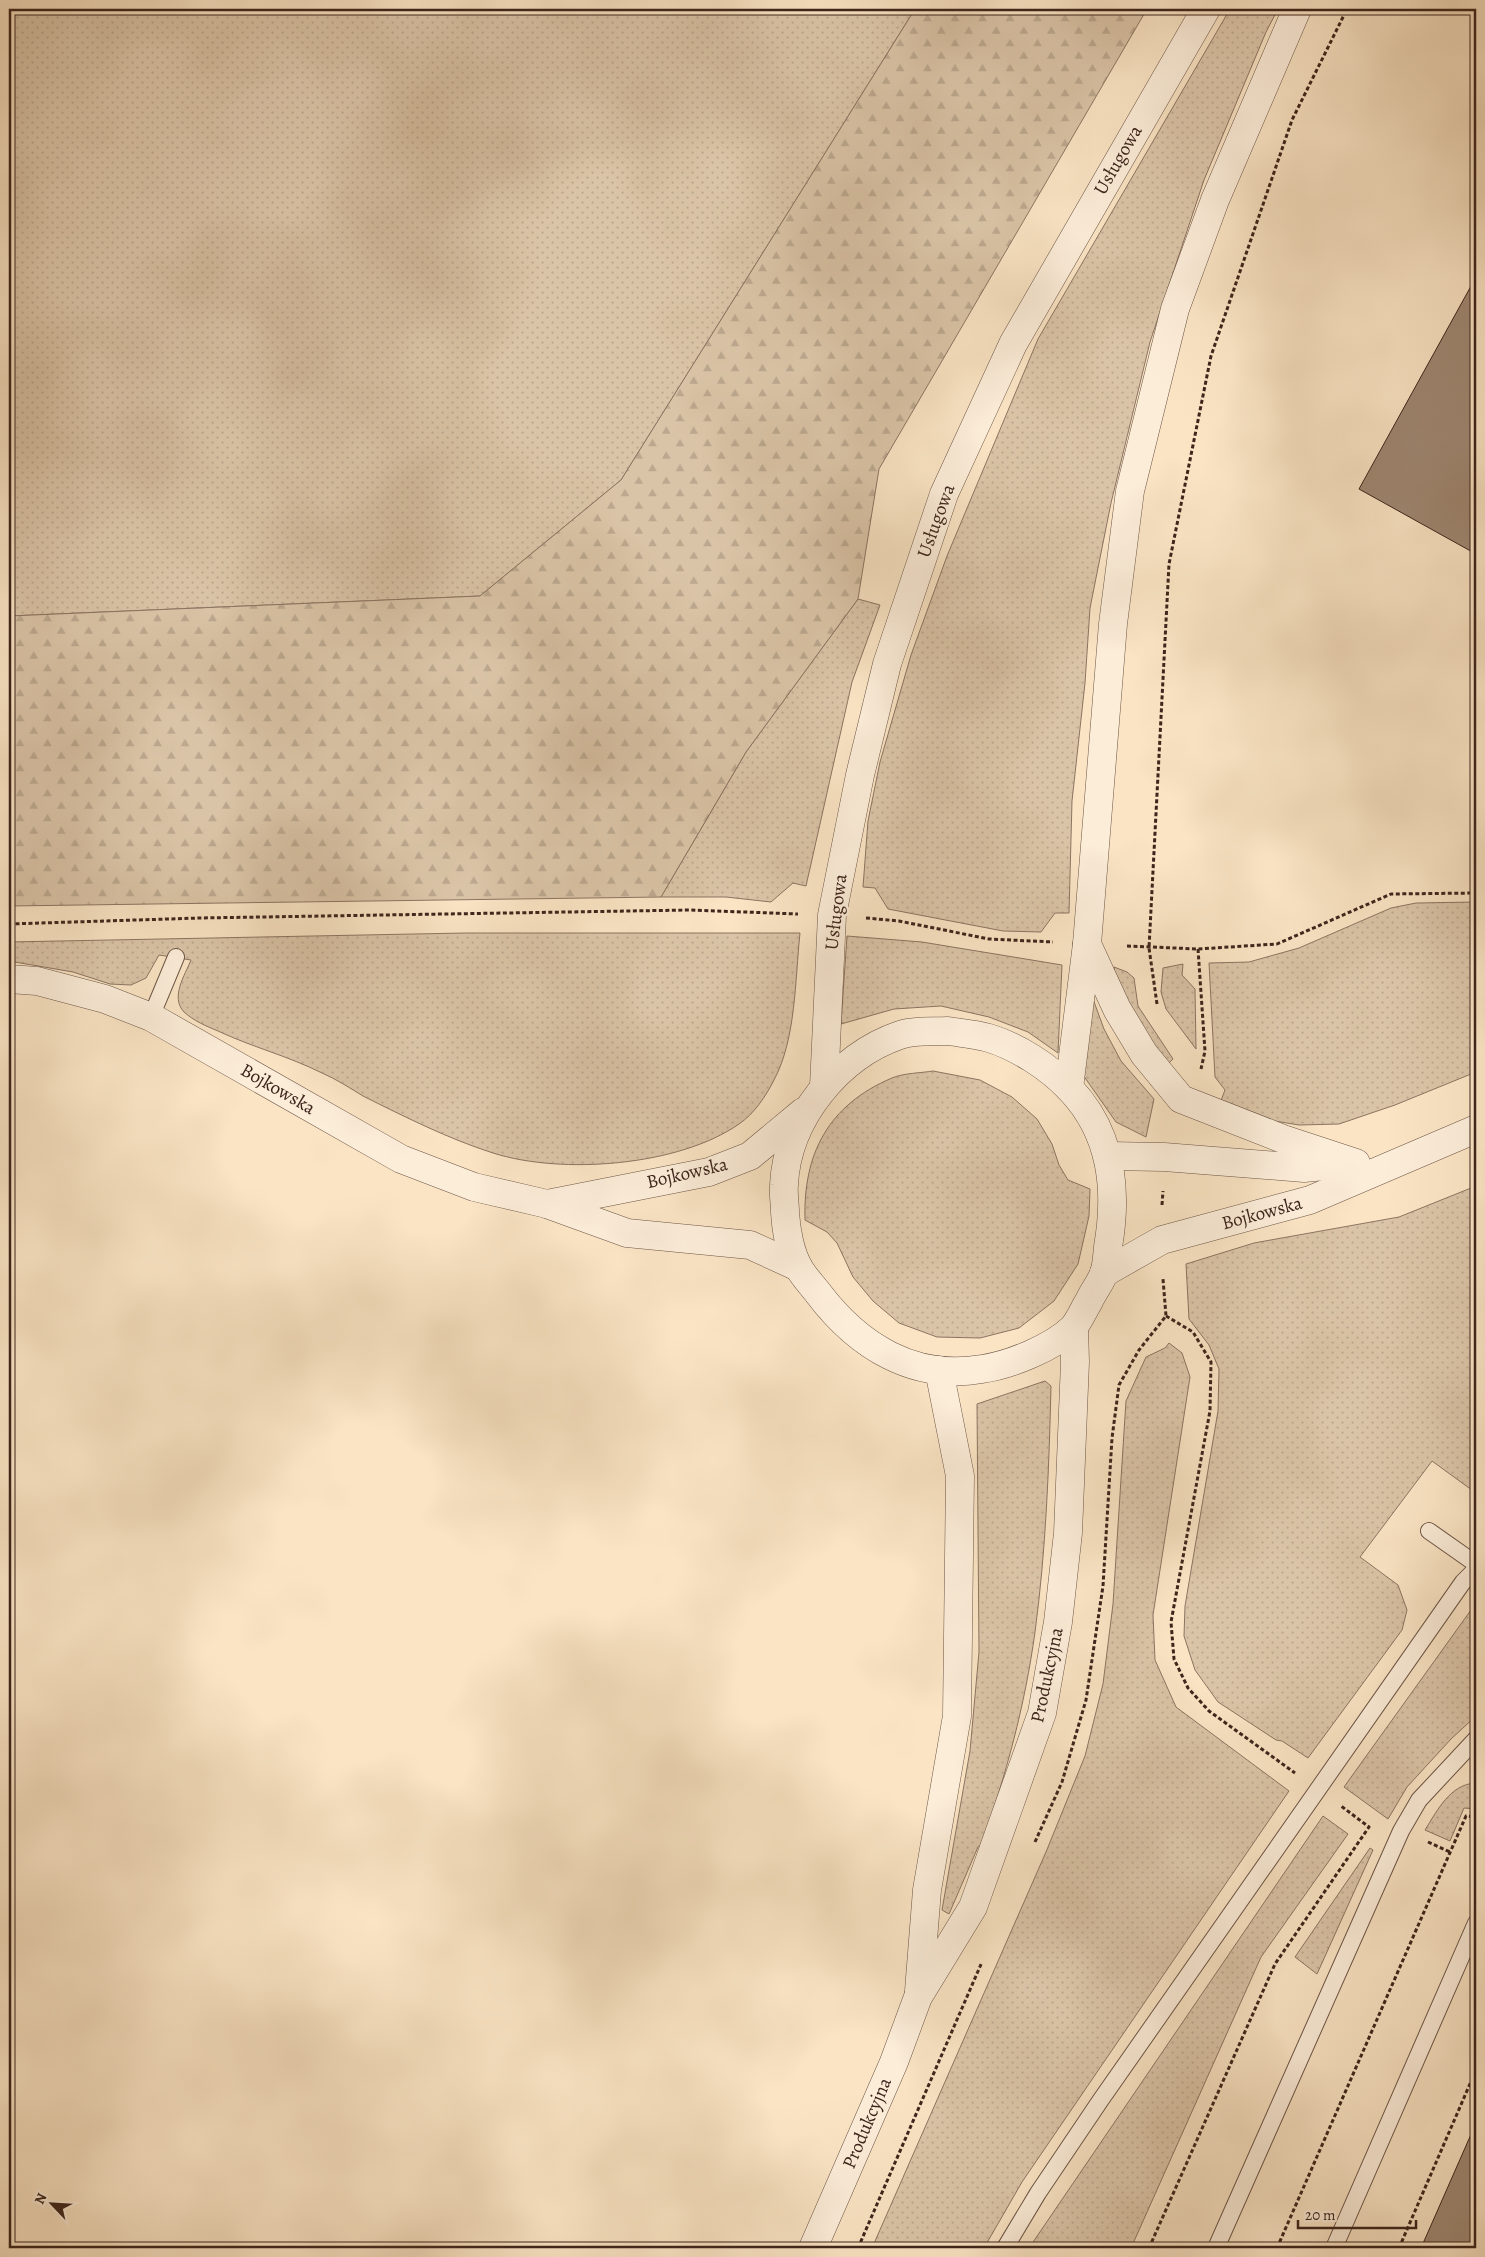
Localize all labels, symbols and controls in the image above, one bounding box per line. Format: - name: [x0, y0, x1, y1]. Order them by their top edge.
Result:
- street label: Usługowa: [1088, 120, 1148, 200]
- street label: Usługowa: [911, 480, 961, 561]
- street label: Usługowa: [818, 872, 854, 952]
- street label: Bojkowska: [236, 1057, 320, 1121]
- street label: Bojkowska: [644, 1151, 730, 1195]
- street label: Bojkowska: [1219, 1190, 1305, 1236]
- street label: Produkcyjna: [1024, 1625, 1070, 1725]
- street label: Produkcyjna: [836, 2073, 898, 2173]
- north arrow: [28, 2180, 78, 2230]
- text: N: [30, 2190, 51, 2207]
- scale bar: [1298, 2197, 1415, 2229]
- text: 20 m: [1305, 2205, 1336, 2225]

